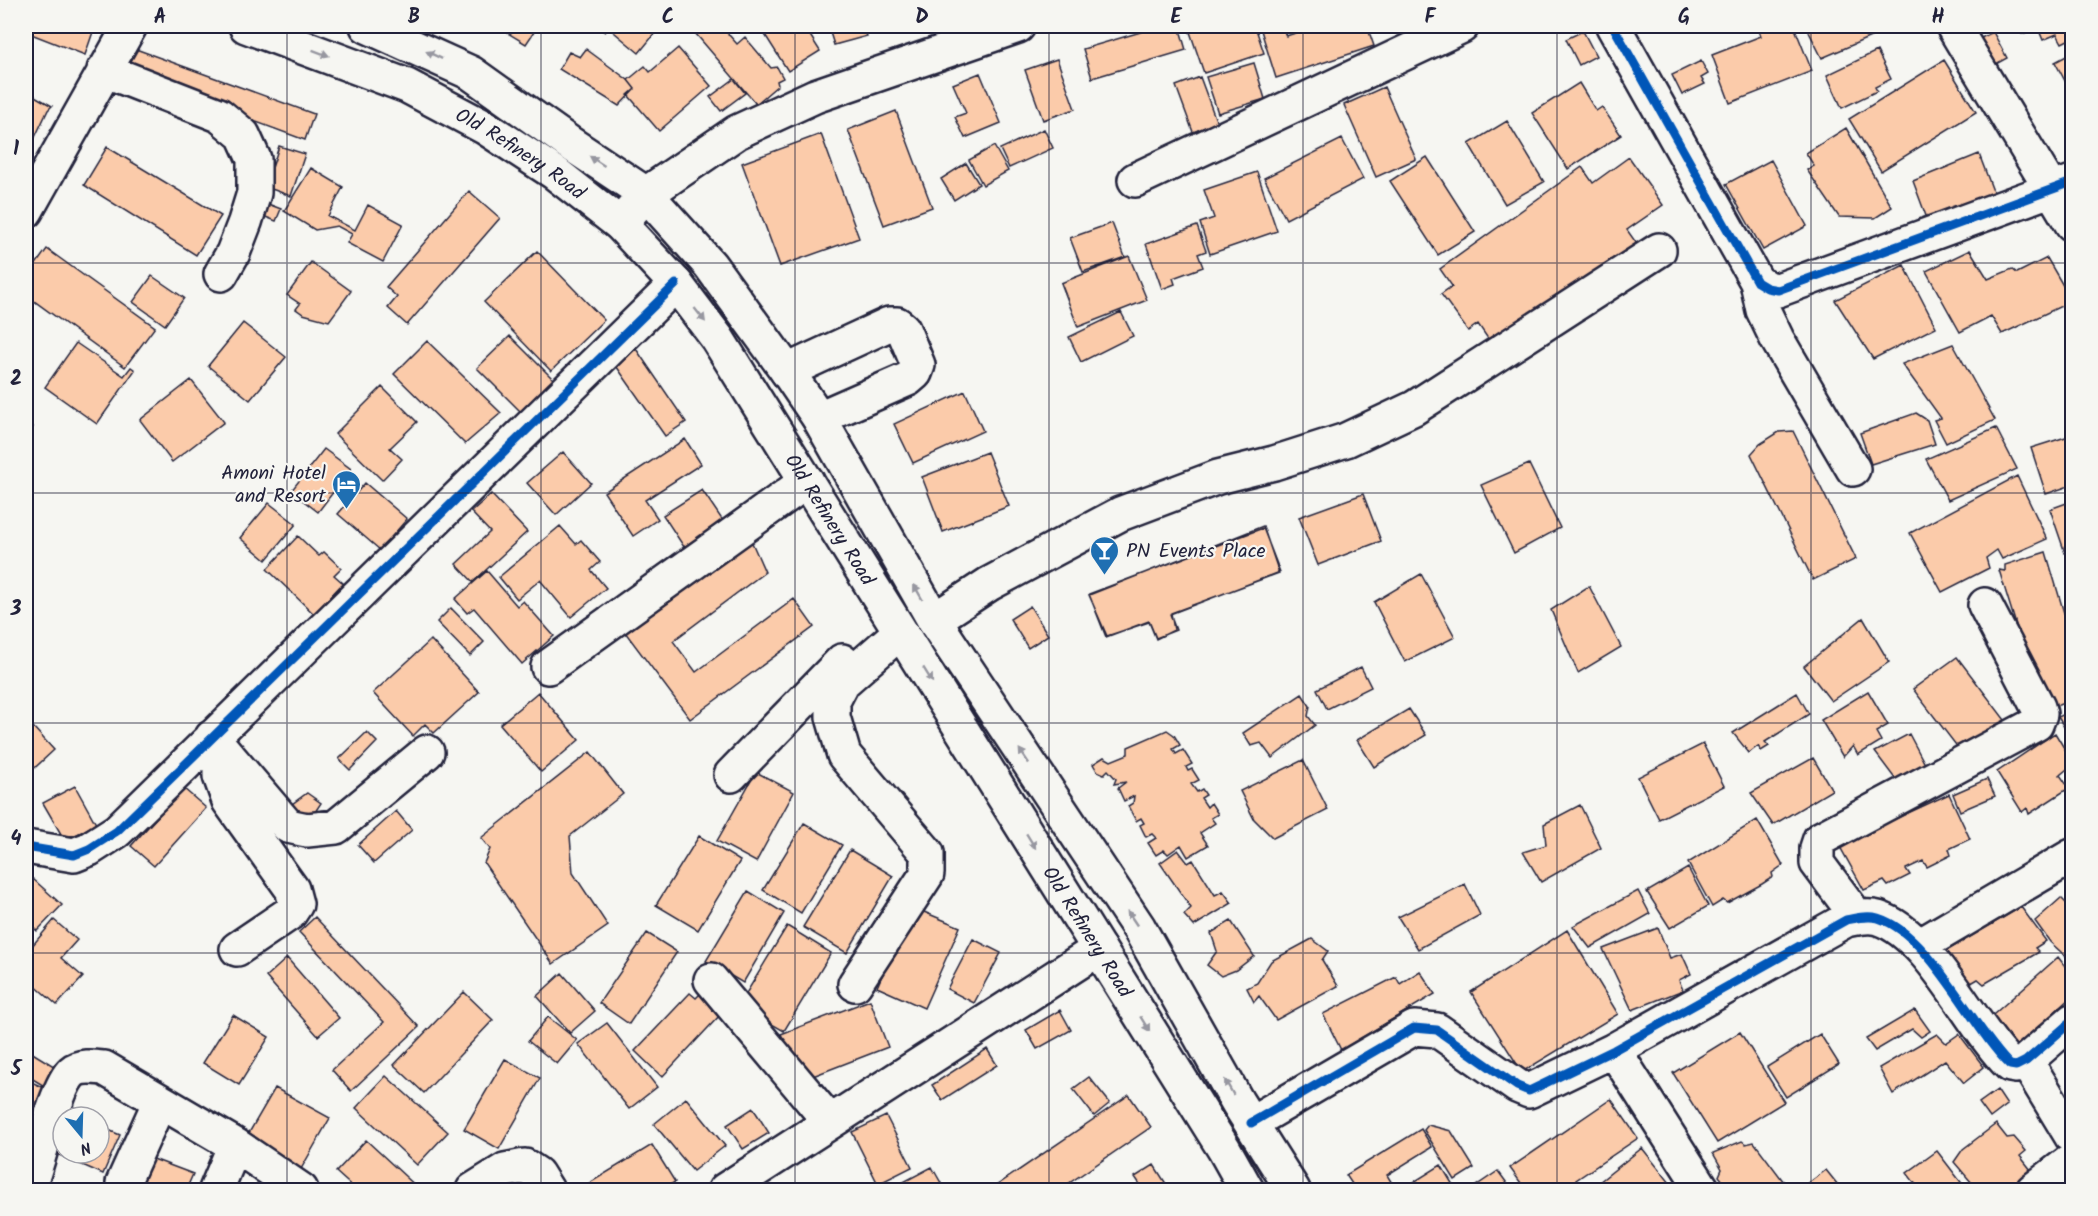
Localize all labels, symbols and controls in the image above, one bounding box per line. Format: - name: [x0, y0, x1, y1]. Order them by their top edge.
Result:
- text: A: [154, 2, 166, 34]
- text: B: [408, 2, 420, 34]
- text: C: [662, 2, 674, 34]
- text: D: [915, 2, 929, 34]
- text: E: [1170, 2, 1182, 34]
- text: F: [1425, 2, 1437, 34]
- text: G: [1678, 2, 1690, 34]
- text: H: [1931, 2, 1945, 34]
- one-way arrow: [312, 49, 330, 59]
- one-way arrow: [425, 51, 442, 60]
- street label: Old Refinery Road: [449, 100, 592, 210]
- text: 1: [13, 134, 19, 166]
- one-way arrow: [588, 156, 605, 167]
- one-way arrow: [693, 308, 705, 323]
- text: 2: [10, 364, 22, 396]
- street label: Old Refinery Road: [775, 448, 883, 593]
- place label: Amoni Hotel and Resort: [221, 458, 326, 513]
- hotel icon: Amoni Hotel and Resort: [331, 468, 363, 510]
- bar icon: PN Events Place: [1089, 534, 1121, 576]
- place label: PN Events Place: [1126, 536, 1266, 568]
- one-way arrow: [913, 583, 923, 600]
- text: 3: [10, 594, 22, 626]
- one-way arrow: [922, 667, 933, 683]
- one-way arrow: [1018, 748, 1030, 764]
- text: 4: [11, 824, 22, 856]
- one-way arrow: [1025, 833, 1036, 849]
- street label: Old Refinery Road: [1033, 860, 1140, 1006]
- one-way arrow: [1127, 910, 1138, 926]
- one-way arrow: [1140, 1016, 1151, 1032]
- text: 5: [10, 1054, 23, 1086]
- one-way arrow: [1224, 1078, 1234, 1095]
- north arrow: [51, 1105, 111, 1165]
- text: N: [77, 1134, 94, 1161]

